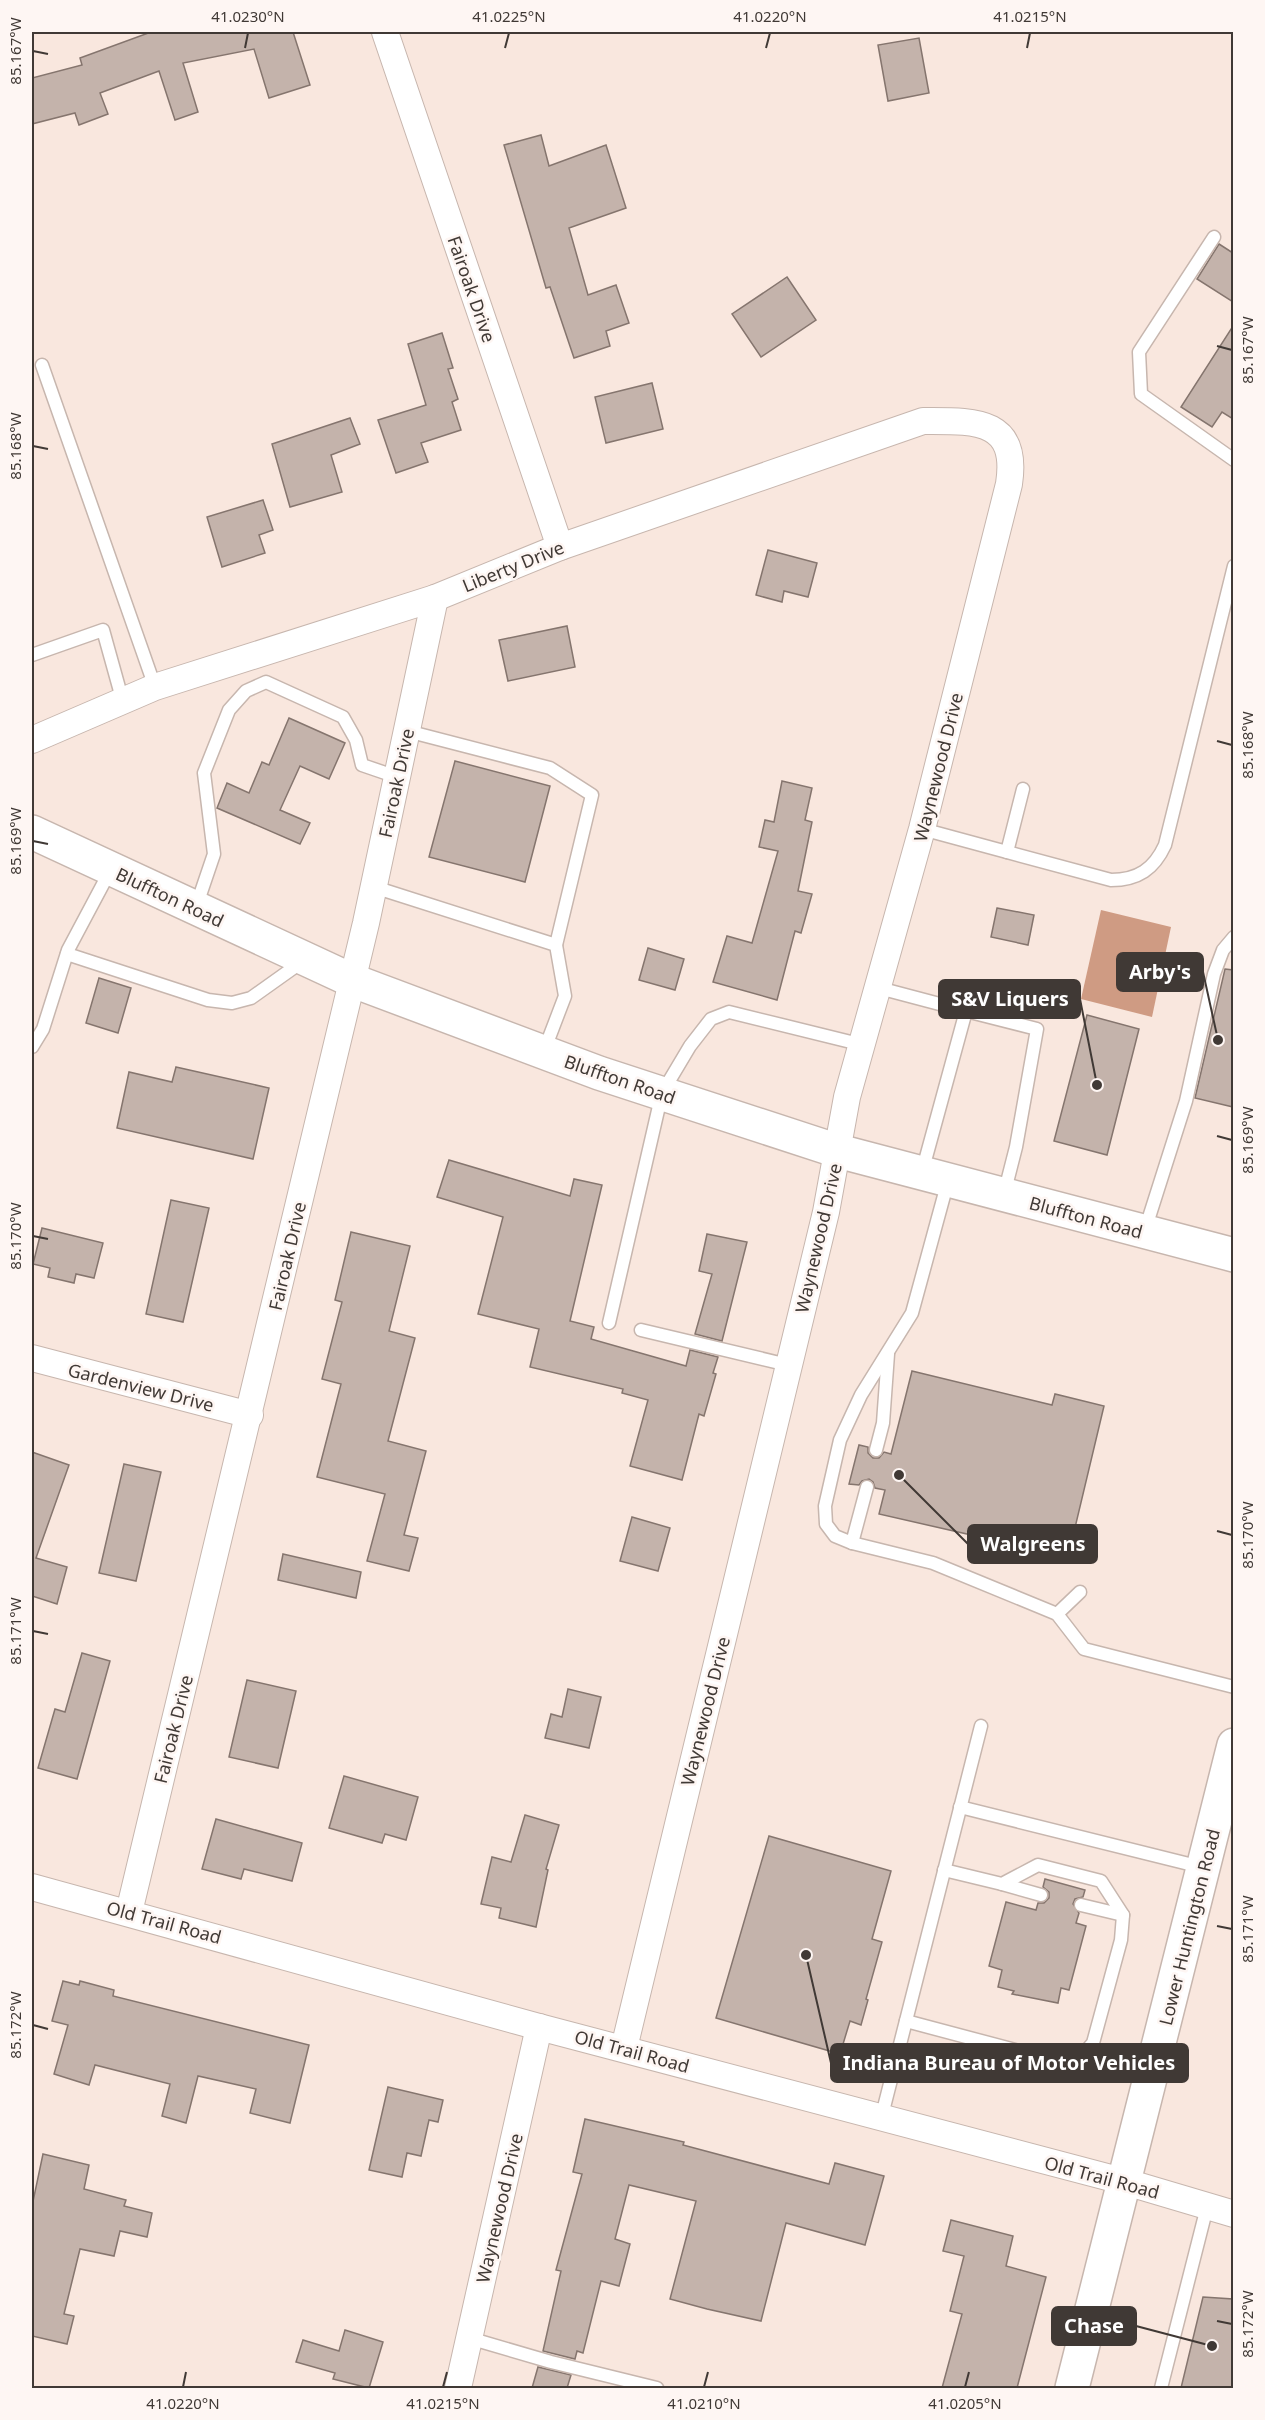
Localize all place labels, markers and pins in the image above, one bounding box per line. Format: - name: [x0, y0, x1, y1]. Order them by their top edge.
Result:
- callout: Arby's: [1117, 953, 1203, 991]
- callout: S&V Liquers: [939, 980, 1080, 1018]
- callout: Walgreens: [968, 1525, 1097, 1563]
- callout: Indiana Bureau of Motor Vehicles: [831, 2044, 1188, 2082]
- callout: Chase: [1052, 2307, 1136, 2345]

